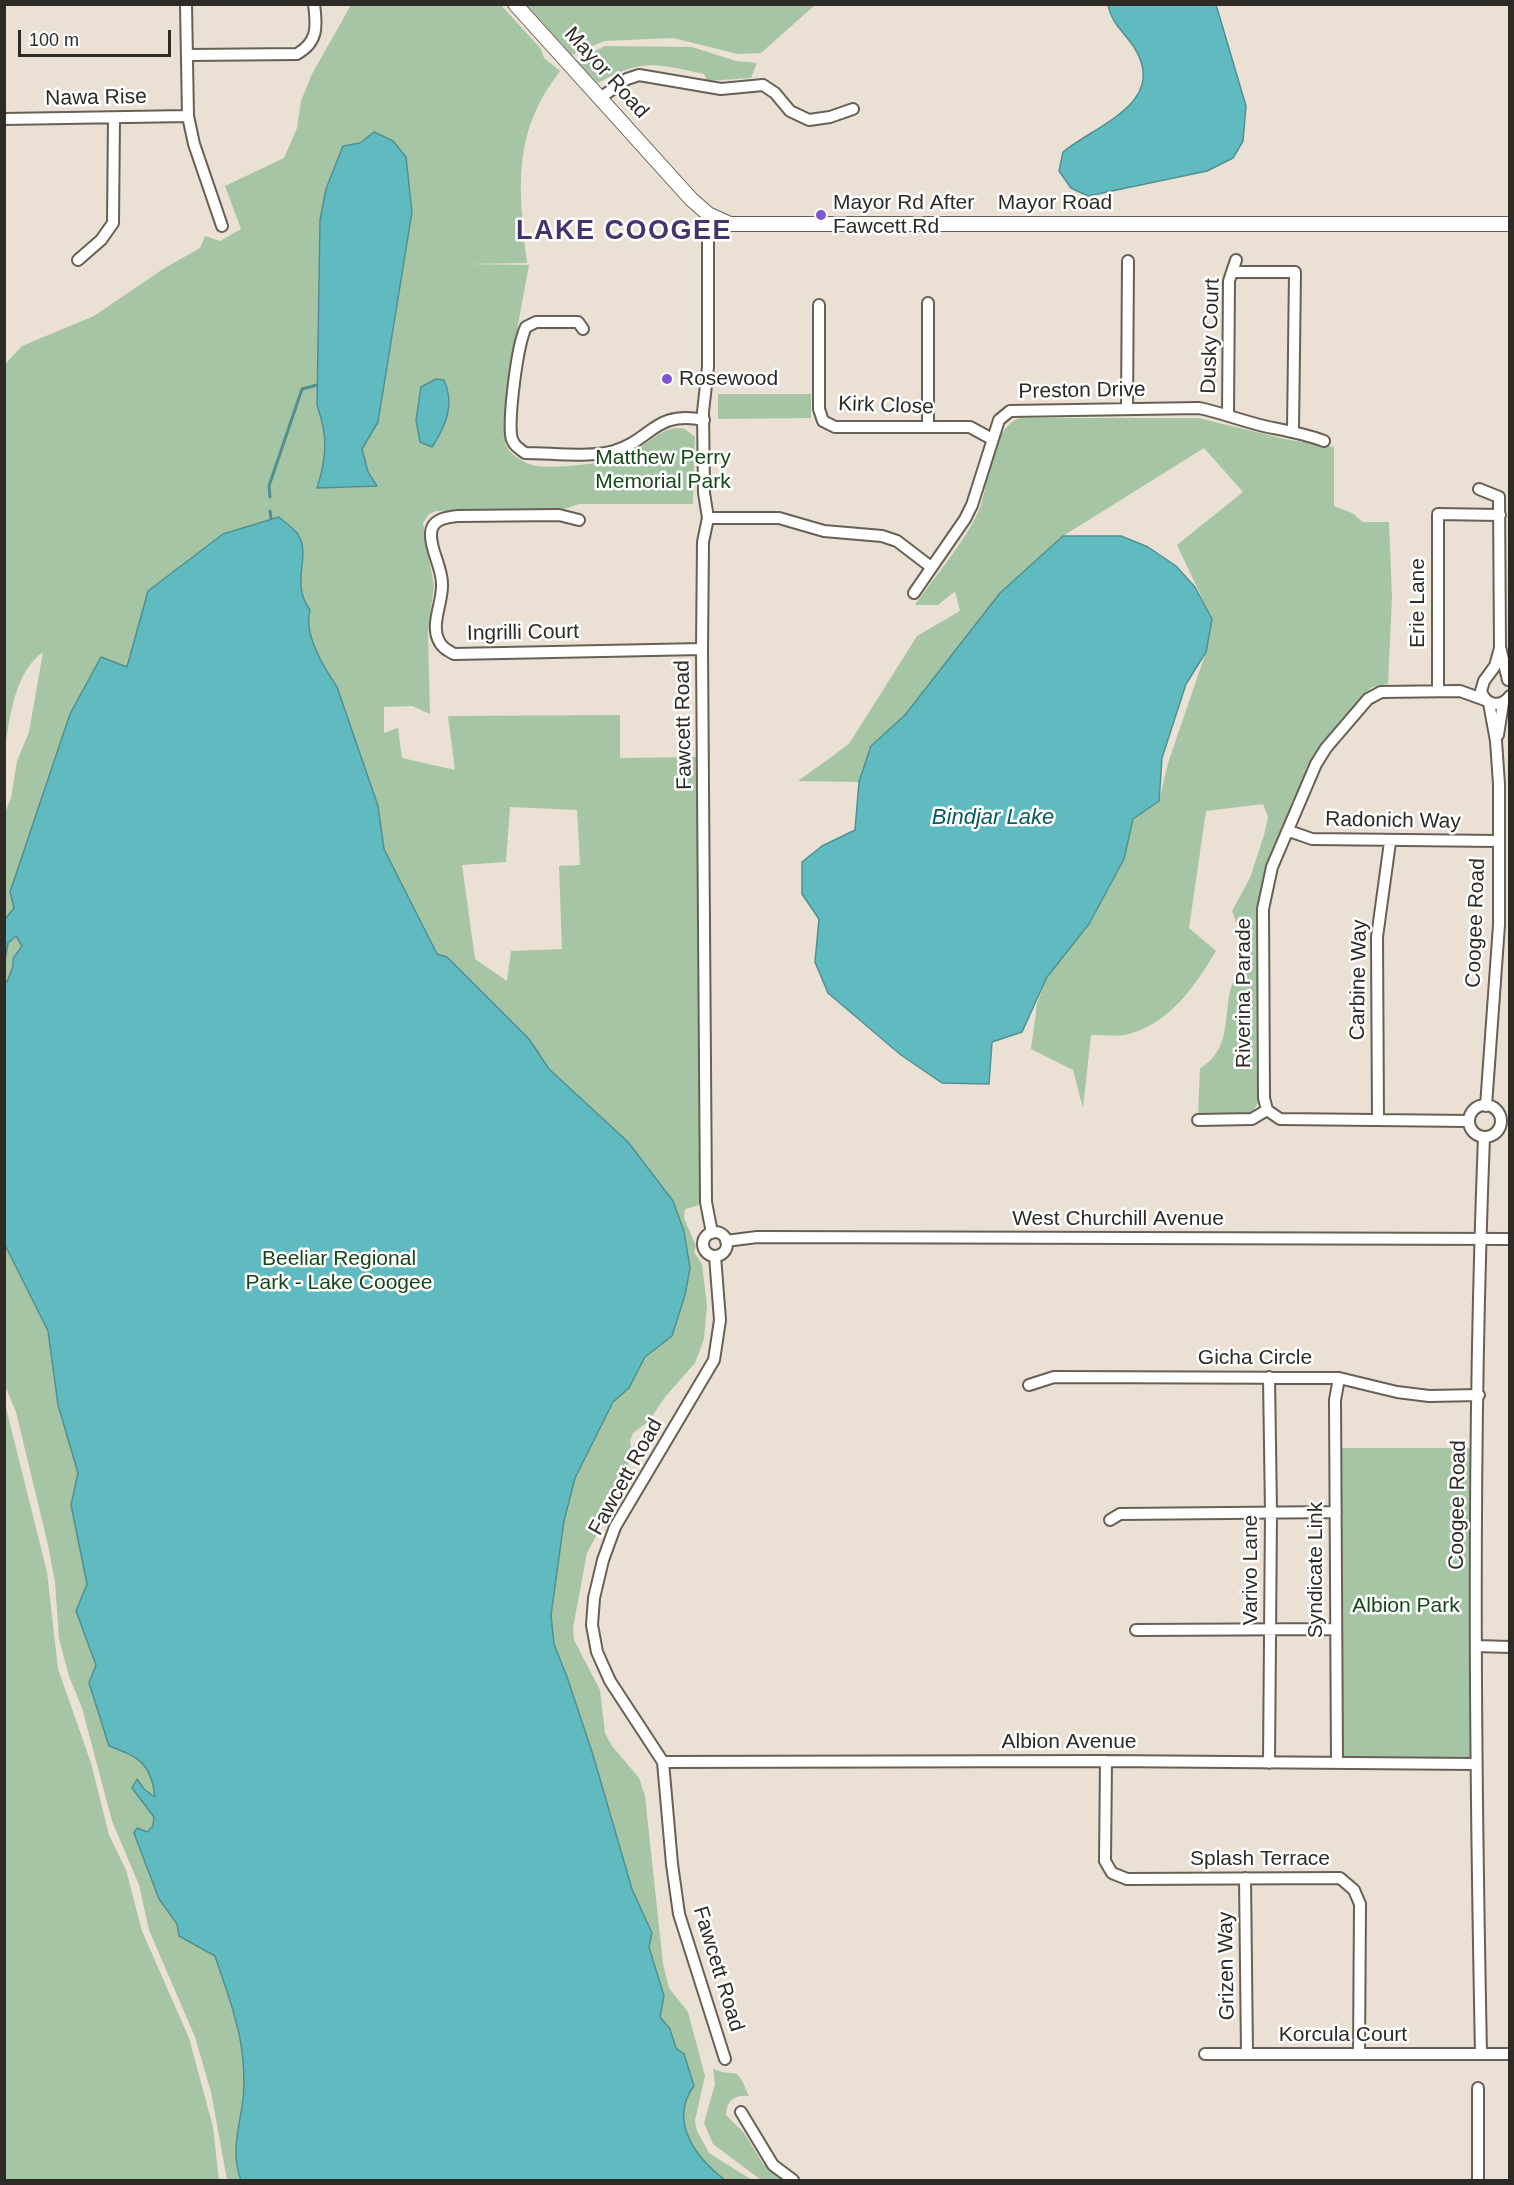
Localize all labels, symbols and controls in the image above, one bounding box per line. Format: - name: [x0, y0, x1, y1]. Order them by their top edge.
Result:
- scale bar: [21, 18, 174, 56]
- street label: Mayor Road: [558, 22, 654, 124]
- text: 100 m: [29, 30, 79, 50]
- street label: Nawa Rise: [45, 85, 147, 111]
- place label: Mayor Rd After Fawcett Rd: [833, 190, 974, 240]
- street label: Mayor Road: [998, 190, 1112, 216]
- marker: Mayor Rd After Fawcett Rd: [814, 208, 828, 222]
- district label: LAKE COOGEE: [516, 216, 732, 248]
- street label: Dusky Court: [1196, 278, 1226, 394]
- place label: Rosewood: [679, 366, 778, 392]
- marker: Rosewood: [660, 372, 674, 386]
- street label: Preston Drive: [1018, 377, 1146, 405]
- street label: Kirk Close: [838, 392, 934, 420]
- park label: Matthew Perry Memorial Park: [595, 445, 731, 495]
- street label: Erie Lane: [1405, 558, 1431, 648]
- street label: Ingrilli Court: [467, 619, 579, 647]
- street label: Fawcett Road: [670, 660, 698, 790]
- water label: Bindjar Lake: [932, 805, 1054, 831]
- street label: Radonich Way: [1325, 807, 1461, 835]
- street label: Coogee Road: [1461, 858, 1491, 988]
- street label: Riverina Parade: [1231, 918, 1257, 1068]
- street label: Carbine Way: [1345, 919, 1373, 1041]
- street label: West Churchill Avenue: [1012, 1206, 1224, 1232]
- park label: Beeliar Regional Park - Lake Coogee: [246, 1246, 432, 1296]
- street label: Gicha Circle: [1198, 1345, 1312, 1371]
- street label: Fawcett Road: [584, 1414, 668, 1540]
- street label: Coogee Road: [1444, 1440, 1472, 1570]
- street label: Syndicate Link: [1303, 1502, 1329, 1638]
- street label: Varivo Lane: [1238, 1515, 1264, 1625]
- park label: Albion Park: [1352, 1593, 1460, 1619]
- street label: Albion Avenue: [1001, 1729, 1137, 1755]
- street label: Splash Terrace: [1190, 1846, 1330, 1872]
- street label: Fawcett Road: [687, 1903, 749, 2035]
- street label: Grizen Way: [1213, 1911, 1241, 2021]
- street label: Korcula Court: [1279, 2022, 1407, 2048]

